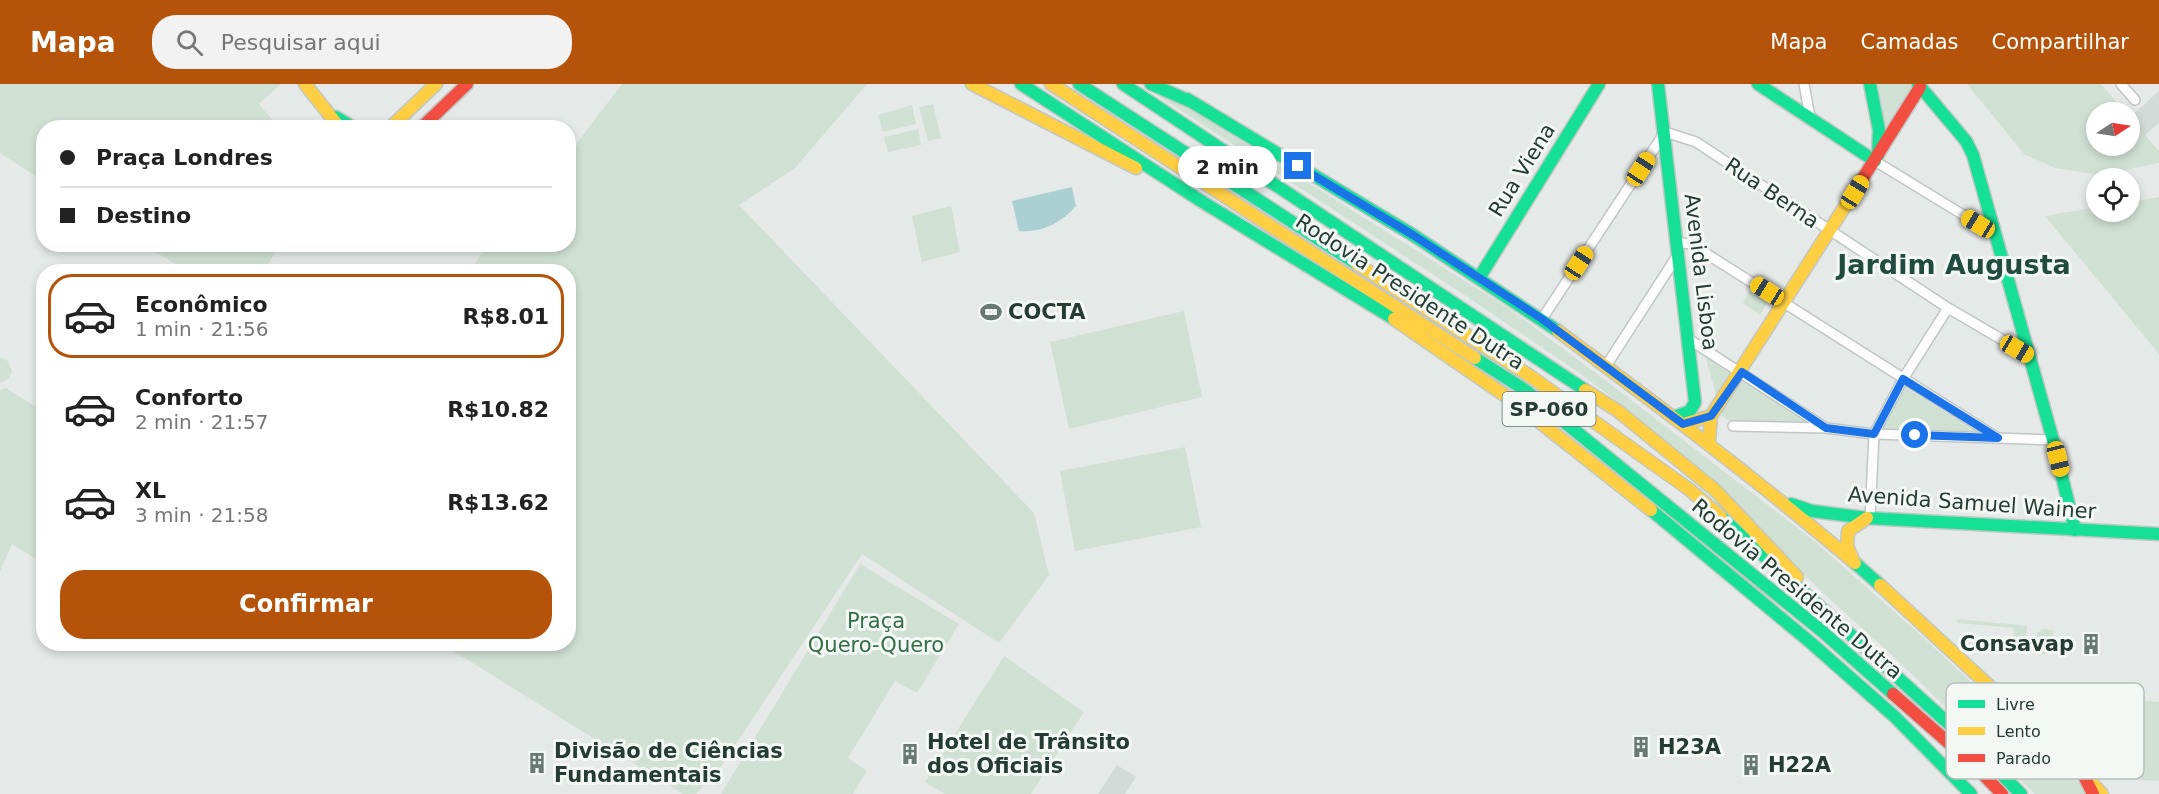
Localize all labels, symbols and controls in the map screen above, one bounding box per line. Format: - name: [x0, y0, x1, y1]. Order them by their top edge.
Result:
- search box: [152, 15, 572, 69]
- text: Mapa: [30, 26, 116, 59]
- icon: search: [173, 26, 206, 59]
- text: Pesquisar aqui: [221, 30, 381, 55]
- text: Mapa: [1770, 30, 1827, 54]
- text: Camadas: [1860, 30, 1958, 54]
- text: Compartilhar: [1991, 30, 2129, 54]
- north arrow: [2086, 102, 2140, 156]
- map controls: [2086, 102, 2140, 222]
- street label: Rua Viena: [1484, 119, 1560, 221]
- text: Praça Londres: [96, 145, 273, 170]
- callout: 2 min: [1178, 145, 1277, 187]
- car: [1624, 149, 1658, 189]
- route end: [1284, 152, 1311, 179]
- street label: Rua Berna: [1720, 153, 1824, 233]
- text: 2 min: [1196, 155, 1259, 179]
- button: locate: [2086, 168, 2140, 222]
- car: [1838, 172, 1872, 212]
- street label: Avenida Lisboa: [1679, 192, 1723, 352]
- text: Destino: [96, 203, 191, 228]
- car: [1958, 207, 1998, 241]
- street label: Rodovia Presidente Dutra: [1291, 209, 1529, 375]
- car: [1562, 243, 1596, 283]
- district label: Jardim Augusta: [1835, 249, 2071, 280]
- car: [1747, 274, 1787, 308]
- icon: car: [63, 289, 117, 343]
- text: Econômico: [135, 292, 268, 317]
- sports icon: COCTA: [979, 300, 1003, 324]
- place label: COCTA: [1008, 300, 1086, 324]
- text: R$8.01: [462, 304, 549, 329]
- text: 1 min · 21:56: [135, 317, 269, 341]
- car: [1997, 332, 2037, 366]
- icon: car: [63, 382, 117, 436]
- text: Conforto: [135, 385, 243, 410]
- road number: SP-060: [1502, 392, 1596, 426]
- text: R$10.82: [447, 397, 549, 422]
- text: 2 min · 21:57: [135, 410, 269, 434]
- route start: [1901, 421, 1928, 448]
- car: [2045, 439, 2071, 479]
- icon: car: [63, 475, 117, 529]
- text: XL: [135, 478, 166, 503]
- street label: Avenida Samuel Wainer: [1847, 482, 2097, 524]
- text: R$13.62: [447, 490, 549, 515]
- street label: Rodovia Presidente Dutra: [1687, 494, 1907, 684]
- text: 3 min · 21:58: [135, 503, 269, 527]
- button: Confirmar: [60, 570, 552, 639]
- park label: Praça Quero-Quero: [808, 609, 944, 657]
- place label: Consavap: [1960, 632, 2074, 656]
- building icon: Consavap: [2079, 632, 2103, 656]
- legend: [1946, 683, 2144, 779]
- text: Livre: [1996, 695, 2035, 714]
- text: Lento: [1996, 722, 2041, 741]
- place label: Hotel de Trânsito dos Oficiais: [927, 730, 1130, 778]
- building icon: H23A: [1629, 735, 1653, 759]
- place label: H23A: [1658, 735, 1722, 759]
- place label: Divisão de Ciências Fundamentais: [554, 739, 783, 787]
- building icon: Hotel de Trânsito dos Oficiais: [898, 742, 922, 766]
- text: Parado: [1996, 749, 2051, 768]
- building icon: Divisão de Ciências Fundamentais: [525, 751, 549, 775]
- building icon: H22A: [1739, 753, 1763, 777]
- place label: H22A: [1768, 753, 1832, 777]

